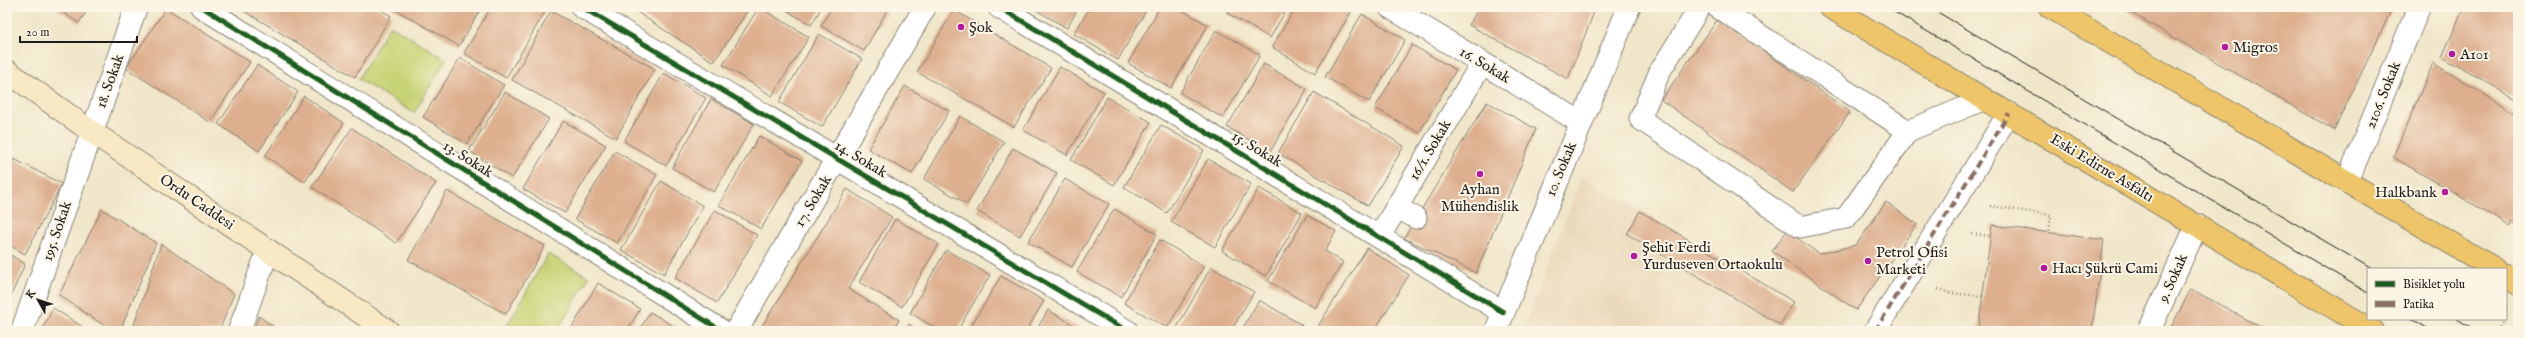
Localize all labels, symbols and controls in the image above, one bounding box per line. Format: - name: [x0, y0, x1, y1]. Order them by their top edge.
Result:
- scale bar: [20, 18, 137, 44]
- place label: Şok: [969, 18, 994, 37]
- marker: Şok: [956, 22, 966, 32]
- text: 20 m: [26, 25, 49, 40]
- place label: Migros: [2233, 38, 2278, 57]
- street label: 16. Sokak: [1456, 42, 1515, 88]
- marker: Migros: [2220, 42, 2230, 52]
- place label: A101: [2459, 45, 2489, 64]
- marker: A101: [2447, 49, 2457, 59]
- street label: 18. Sokak: [91, 50, 129, 111]
- street label: 2106. Sokak: [2361, 58, 2405, 131]
- street label: 16/1. Sokak: [1405, 115, 1456, 184]
- street label: 15. Sokak: [1228, 126, 1287, 172]
- street label: Eski Edirne Asfaltı: [2047, 130, 2157, 206]
- street label: 13. Sokak: [439, 136, 498, 182]
- street label: 14. Sokak: [831, 136, 892, 183]
- street label: 10. Sokak: [1541, 138, 1581, 199]
- marker: Ayhan Mühendislik: [1475, 169, 1485, 179]
- street label: Ordu Caddesi: [156, 170, 238, 234]
- street label: 17. Sokak: [790, 171, 836, 230]
- place label: Ayhan Mühendislik: [1441, 180, 1520, 216]
- place label: Halkbank: [2375, 183, 2438, 202]
- marker: Halkbank: [2440, 187, 2450, 197]
- street label: 195. Sokak: [38, 198, 76, 264]
- place label: Şehit Ferdi Yurduseven Ortaokulu: [1642, 238, 1783, 274]
- place label: Petrol Ofisi Marketi: [1876, 243, 1948, 279]
- street label: 9. Sokak: [2153, 250, 2193, 306]
- marker: Şehit Ferdi Yurduseven Ortaokulu: [1629, 251, 1639, 261]
- marker: Petrol Ofisi Marketi: [1863, 256, 1873, 266]
- place label: Hacı Şükrü Cami: [2052, 259, 2158, 278]
- marker: Hacı Şükrü Cami: [2039, 263, 2049, 273]
- legend: [2367, 268, 2507, 320]
- text: Bisiklet yolu: [2403, 277, 2465, 292]
- north arrow: [18, 280, 58, 320]
- text: K: [23, 286, 40, 302]
- text: Patika: [2403, 297, 2435, 312]

